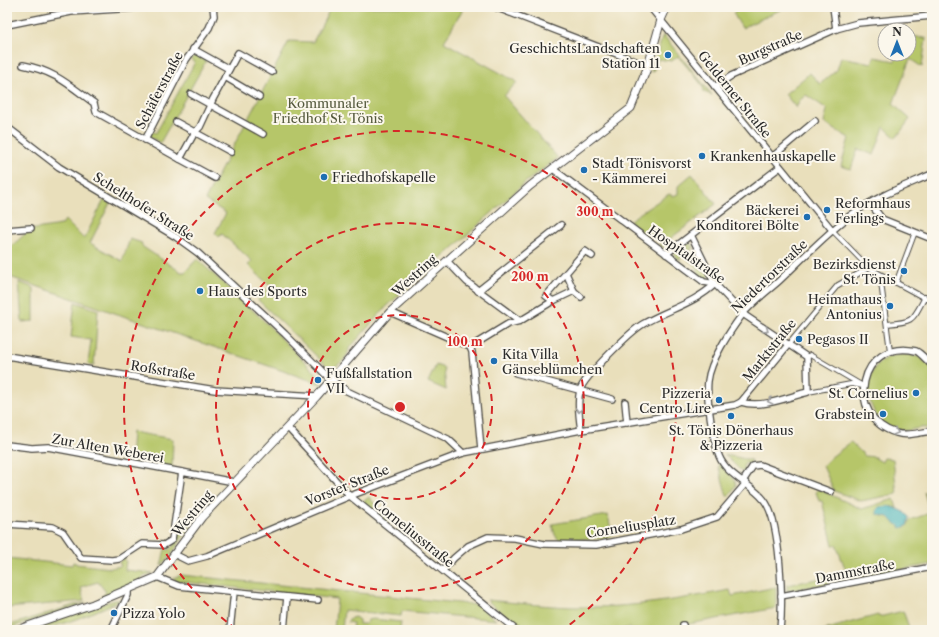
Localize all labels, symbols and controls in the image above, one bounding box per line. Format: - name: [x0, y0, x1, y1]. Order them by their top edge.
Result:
- north arrow: [877, 22, 917, 62]
- text: N: [892, 25, 902, 39]
- street label: Burgstraße: [736, 26, 804, 68]
- place label: GeschichtsLandschaften Station 11: [509, 40, 661, 71]
- street label: Gelderner Straße: [695, 47, 775, 141]
- street label: Schäferstraße: [132, 48, 186, 132]
- marker: GeschichtsLandschaften Station 11: [663, 50, 673, 60]
- park label: Kommunaler Friedhof St. Tönis: [273, 95, 383, 126]
- place label: Krankenhauskapelle: [710, 148, 836, 164]
- marker: Krankenhauskapelle: [697, 151, 707, 161]
- place label: Stadt Tönisvorst - Kämmerei: [592, 155, 692, 186]
- marker: Stadt Tönisvorst - Kämmerei: [579, 165, 589, 175]
- street label: Schelthofer Straße: [91, 168, 197, 244]
- place label: Friedhofskapelle: [332, 169, 436, 185]
- marker: Friedhofskapelle: [319, 172, 329, 182]
- place label: Reformhaus Ferlings: [835, 195, 911, 226]
- place label: Bäckerei Konditorei Bölte: [696, 202, 799, 233]
- text: 300 m: [576, 204, 614, 219]
- marker: Reformhaus Ferlings: [822, 205, 832, 215]
- marker: Bäckerei Konditorei Bölte: [802, 212, 812, 222]
- street label: Hospitalstraße: [645, 221, 729, 287]
- street label: Niedertorstraße: [728, 236, 810, 316]
- street label: Westring: [387, 251, 440, 300]
- place label: Bezirksdienst St. Tönis: [813, 256, 896, 287]
- marker: Bezirksdienst St. Tönis: [899, 266, 909, 276]
- text: 200 m: [511, 269, 549, 284]
- place label: Haus des Sports: [208, 283, 307, 299]
- marker: Haus des Sports: [195, 286, 205, 296]
- place label: Heimathaus Antonius: [808, 291, 882, 322]
- marker: Heimathaus Antonius: [885, 301, 895, 311]
- street label: Marktstraße: [739, 315, 799, 385]
- one-way arrow: [761, 325, 768, 332]
- place label: Pegasos II: [807, 331, 869, 347]
- text: 100 m: [447, 334, 483, 349]
- marker: Pegasos II: [794, 334, 804, 344]
- place label: Kita Villa Gänseblümchen: [502, 346, 602, 377]
- marker: Kita Villa Gänseblümchen: [489, 356, 499, 366]
- street label: Roßstraße: [130, 357, 196, 383]
- place label: Fußfallstation VII: [325, 365, 412, 396]
- marker: Fußfallstation VII: [313, 375, 323, 385]
- place label: Pizzeria Centro Lire: [639, 385, 711, 416]
- place label: St. Cornelius: [828, 385, 908, 401]
- marker: St. Cornelius: [911, 388, 921, 398]
- marker: Pizzeria Centro Lire: [714, 395, 724, 405]
- one-way arrow: [767, 396, 774, 405]
- centre of rings: [393, 400, 407, 414]
- place label: Grabstein: [815, 406, 875, 422]
- one-way arrow: [575, 407, 583, 413]
- marker: Grabstein: [878, 409, 888, 419]
- marker: St. Tönis Dönerhaus & Pizzeria: [726, 411, 736, 421]
- place label: St. Tönis Dönerhaus & Pizzeria: [669, 422, 794, 453]
- one-way arrow: [892, 427, 899, 436]
- street label: Zur Alten Weberei: [51, 430, 165, 466]
- street label: Vorster Straße: [302, 461, 391, 509]
- street label: Westring: [168, 487, 216, 540]
- street label: Corneliusstraße: [370, 496, 458, 570]
- street label: Corneliusplatz: [585, 511, 677, 541]
- street label: Dammstraße: [814, 555, 896, 587]
- place label: Pizza Yolo: [122, 605, 185, 621]
- marker: Pizza Yolo: [109, 608, 119, 618]

